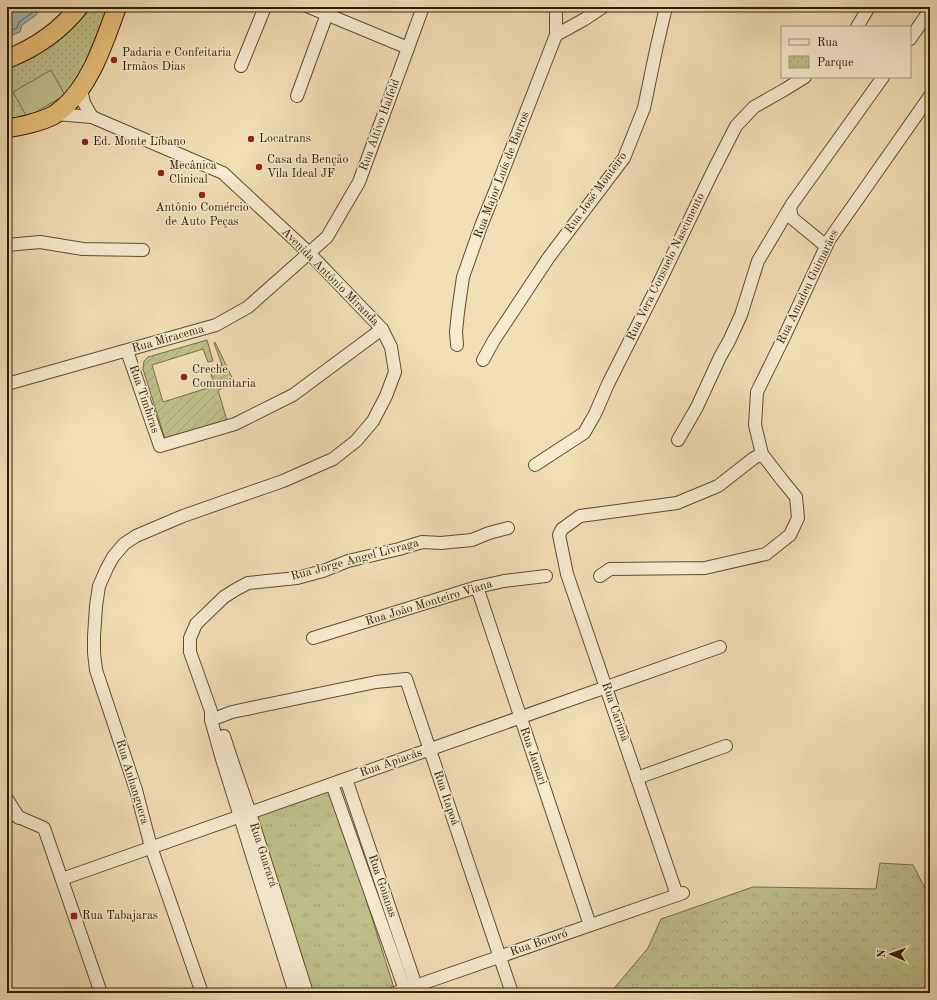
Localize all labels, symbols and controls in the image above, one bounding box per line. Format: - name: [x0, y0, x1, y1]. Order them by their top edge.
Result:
- legend: [781, 26, 911, 78]
- text: Rua: [817, 37, 838, 49]
- place label: Padaria e Confeitaria Irmãos Dias: [122, 47, 232, 73]
- marker: Padaria e Confeitaria Irmãos Dias: [109, 55, 119, 65]
- text: Parque: [817, 57, 854, 69]
- street label: Rua Altivo Halfeld: [358, 77, 402, 173]
- street label: Rua Major Luís de Barros: [472, 110, 532, 240]
- place label: Locatrans: [259, 133, 311, 145]
- marker: Locatrans: [246, 134, 256, 144]
- place label: Ed. Monte Líbano: [93, 136, 186, 148]
- marker: Ed. Monte Líbano: [80, 137, 90, 147]
- street label: Rua José Monteiro: [563, 150, 629, 236]
- place label: Casa da Benção Vila Ideal JF: [267, 154, 348, 180]
- place label: Mecânica Clinical: [169, 160, 217, 186]
- marker: Casa da Benção Vila Ideal JF: [254, 162, 264, 172]
- marker: Mecânica Clinical: [156, 168, 166, 178]
- marker: Antônio Comércio de Auto Peças: [197, 190, 207, 200]
- street label: Rua Vera Consuelo Nascimento: [625, 191, 707, 343]
- place label: Antônio Comércio de Auto Peças: [155, 202, 249, 228]
- street label: Avenida Antônio Miranda: [279, 226, 381, 328]
- street label: Rua Amadeu Guimarães: [775, 228, 841, 346]
- street label: Rua Miracema: [130, 323, 206, 355]
- street label: Rua Timbiras: [127, 363, 161, 435]
- place label: Creche Comunitaria: [192, 364, 256, 390]
- marker: Creche Comunitaria: [179, 372, 189, 382]
- street label: Rua Jorge Angel Livraga: [290, 537, 420, 583]
- street label: Rua João Monteiro Viana: [364, 578, 494, 628]
- street label: Rua Carimã: [599, 681, 631, 743]
- street label: Rua Jamari: [518, 726, 548, 786]
- street label: Rua Anhanguera: [113, 738, 151, 826]
- street label: Rua Apiacás: [358, 747, 424, 779]
- street label: Rua Itapoá: [431, 769, 461, 827]
- street label: Rua Guarará: [247, 821, 279, 889]
- street label: Rua Goianas: [366, 853, 398, 919]
- place label: Rua Tabajaras: [82, 910, 158, 922]
- marker: Rua Tabajaras: [69, 911, 79, 921]
- street label: Rua Bororó: [509, 928, 569, 958]
- north arrow: [871, 934, 911, 974]
- text: N: [877, 949, 888, 958]

